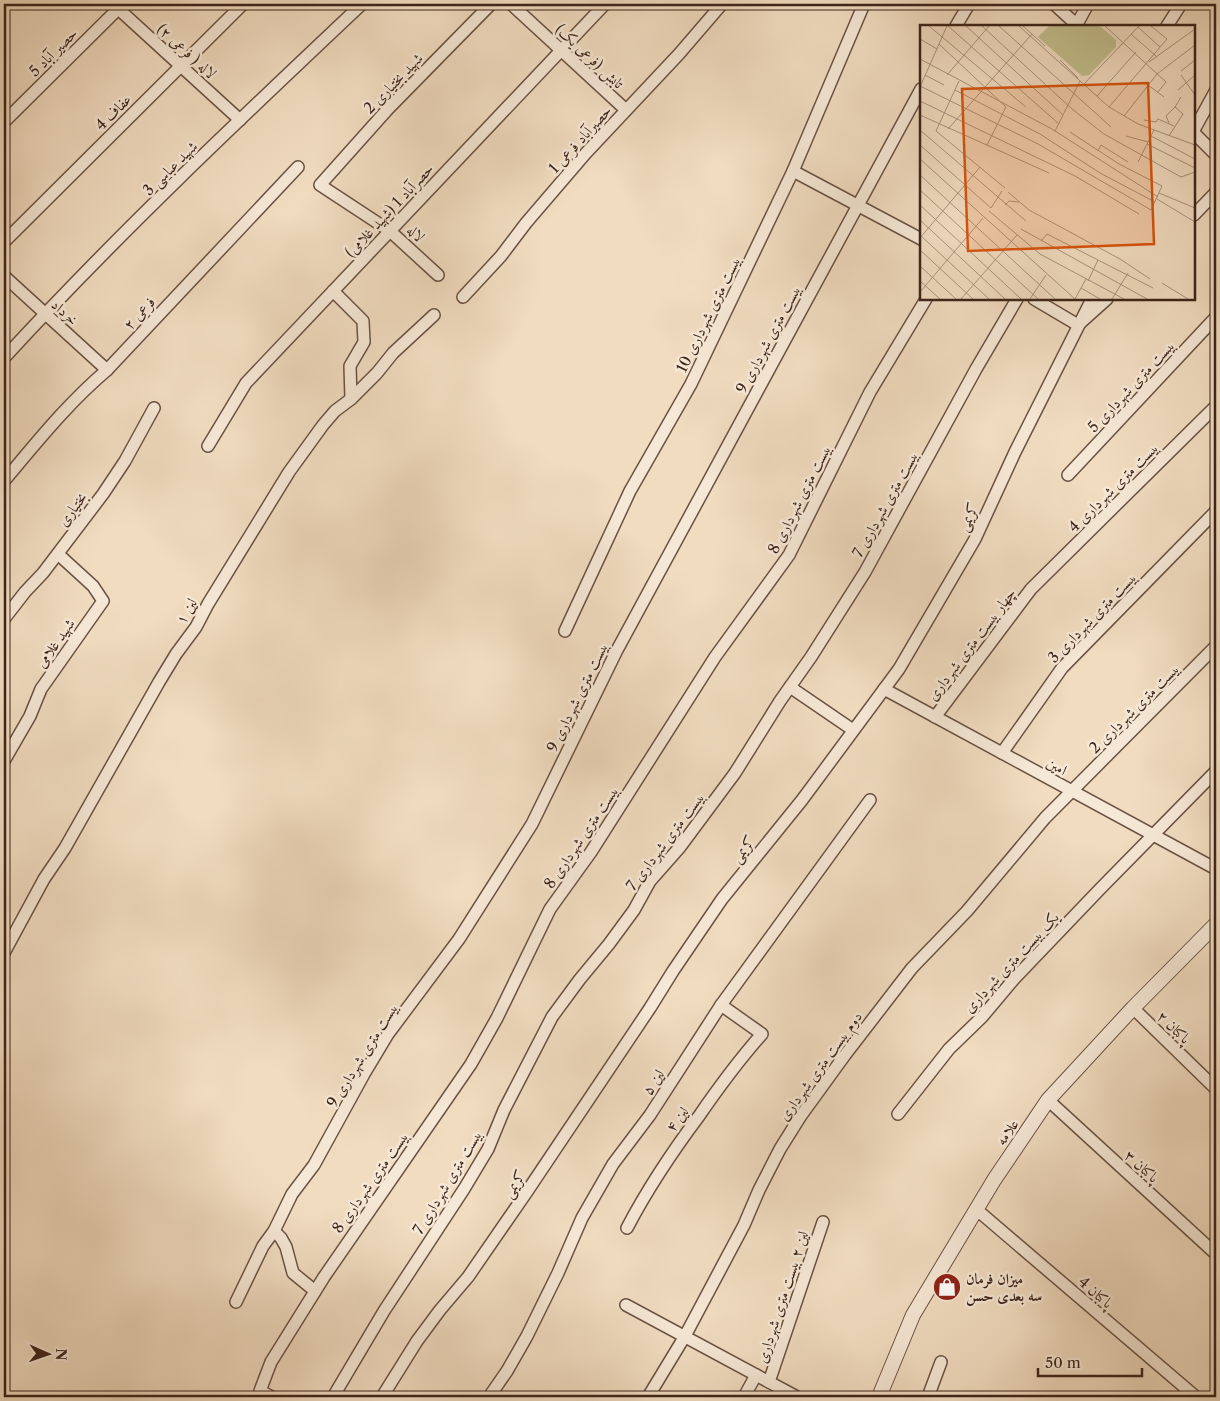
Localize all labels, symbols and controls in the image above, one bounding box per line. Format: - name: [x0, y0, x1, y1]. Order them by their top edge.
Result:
- street label: لاله ( فرعی ۲): [153, 19, 221, 83]
- street label: تابش (فرعی یک): [551, 20, 628, 93]
- street label: حصیر آباد 5: [25, 24, 81, 80]
- inset map: [920, 25, 1195, 300]
- street label: شهید بختیاری 2: [359, 49, 427, 118]
- street label: عفاف 4: [91, 90, 135, 134]
- street label: حصیرآباد فرعی 1: [544, 101, 616, 178]
- street label: شهید عباسی 3: [139, 137, 203, 201]
- street label: حصرآباد 1 (شهید غلامی): [341, 159, 438, 262]
- street label: لاله: [403, 220, 429, 246]
- street label: بیست متری شهرداری 10: [672, 253, 745, 376]
- street label: بیست متری شهرداری 9: [731, 282, 805, 397]
- street label: ۲ فرعی: [119, 292, 160, 334]
- street label: خرداد: [48, 295, 82, 329]
- street label: بیست متری شهرداری 5: [1083, 336, 1179, 437]
- street label: بیست متری شهرداری 4: [1064, 438, 1163, 537]
- street label: بیست متری شهرداری 8: [763, 441, 836, 557]
- street label: بیست متری شهرداری 7: [848, 448, 923, 561]
- street label: بختیاری: [53, 488, 92, 530]
- street label: کریمی: [953, 500, 985, 535]
- street label: بیست متری شهرداری 3: [1044, 567, 1141, 667]
- street label: چهار بیست متری شهرداری: [922, 584, 1020, 705]
- street label: لین ۱: [171, 595, 201, 627]
- street label: شهید غلامی: [31, 615, 80, 672]
- street label: بیست متری شهرداری 9: [542, 639, 613, 755]
- street label: بیست متری شهرداری 2: [1085, 659, 1184, 758]
- street label: امین: [1043, 753, 1071, 779]
- street label: بیست متری شهرداری 8: [540, 782, 623, 893]
- street label: بیست متری شهرداری 7: [622, 788, 709, 895]
- street label: کریمی: [727, 832, 761, 868]
- street label: یک بیست متری شهرداری: [959, 907, 1064, 1017]
- street label: بیست متری شهرداری 9: [322, 999, 403, 1111]
- street label: پاکبان ۲: [1152, 1006, 1196, 1050]
- street label: دوم بیست متری شهرداری: [774, 1008, 869, 1127]
- street label: لین ۵: [638, 1066, 668, 1098]
- street label: لین ۴: [661, 1103, 693, 1135]
- street label: علامه: [991, 1115, 1023, 1149]
- street label: بیست متری شهرداری 7: [408, 1126, 487, 1238]
- street label: بیست متری شهرداری 8: [328, 1127, 413, 1237]
- street label: پاکبان ۳: [1120, 1146, 1164, 1189]
- street label: کریمی: [498, 1167, 532, 1203]
- street label: لین ۲ بیست متری شهرداری: [752, 1228, 813, 1366]
- place label: میزان فرمان سه بعدی حسن: [966, 1269, 1042, 1307]
- shop icon: میزان فرمان سه بعدی حسن: [932, 1272, 962, 1302]
- street label: پاکبان 4: [1074, 1272, 1118, 1314]
- north arrow: [22, 1328, 72, 1378]
- scale bar: [1038, 1346, 1141, 1378]
- text: N: [52, 1348, 70, 1361]
- text: 50 m: [1045, 1353, 1081, 1372]

